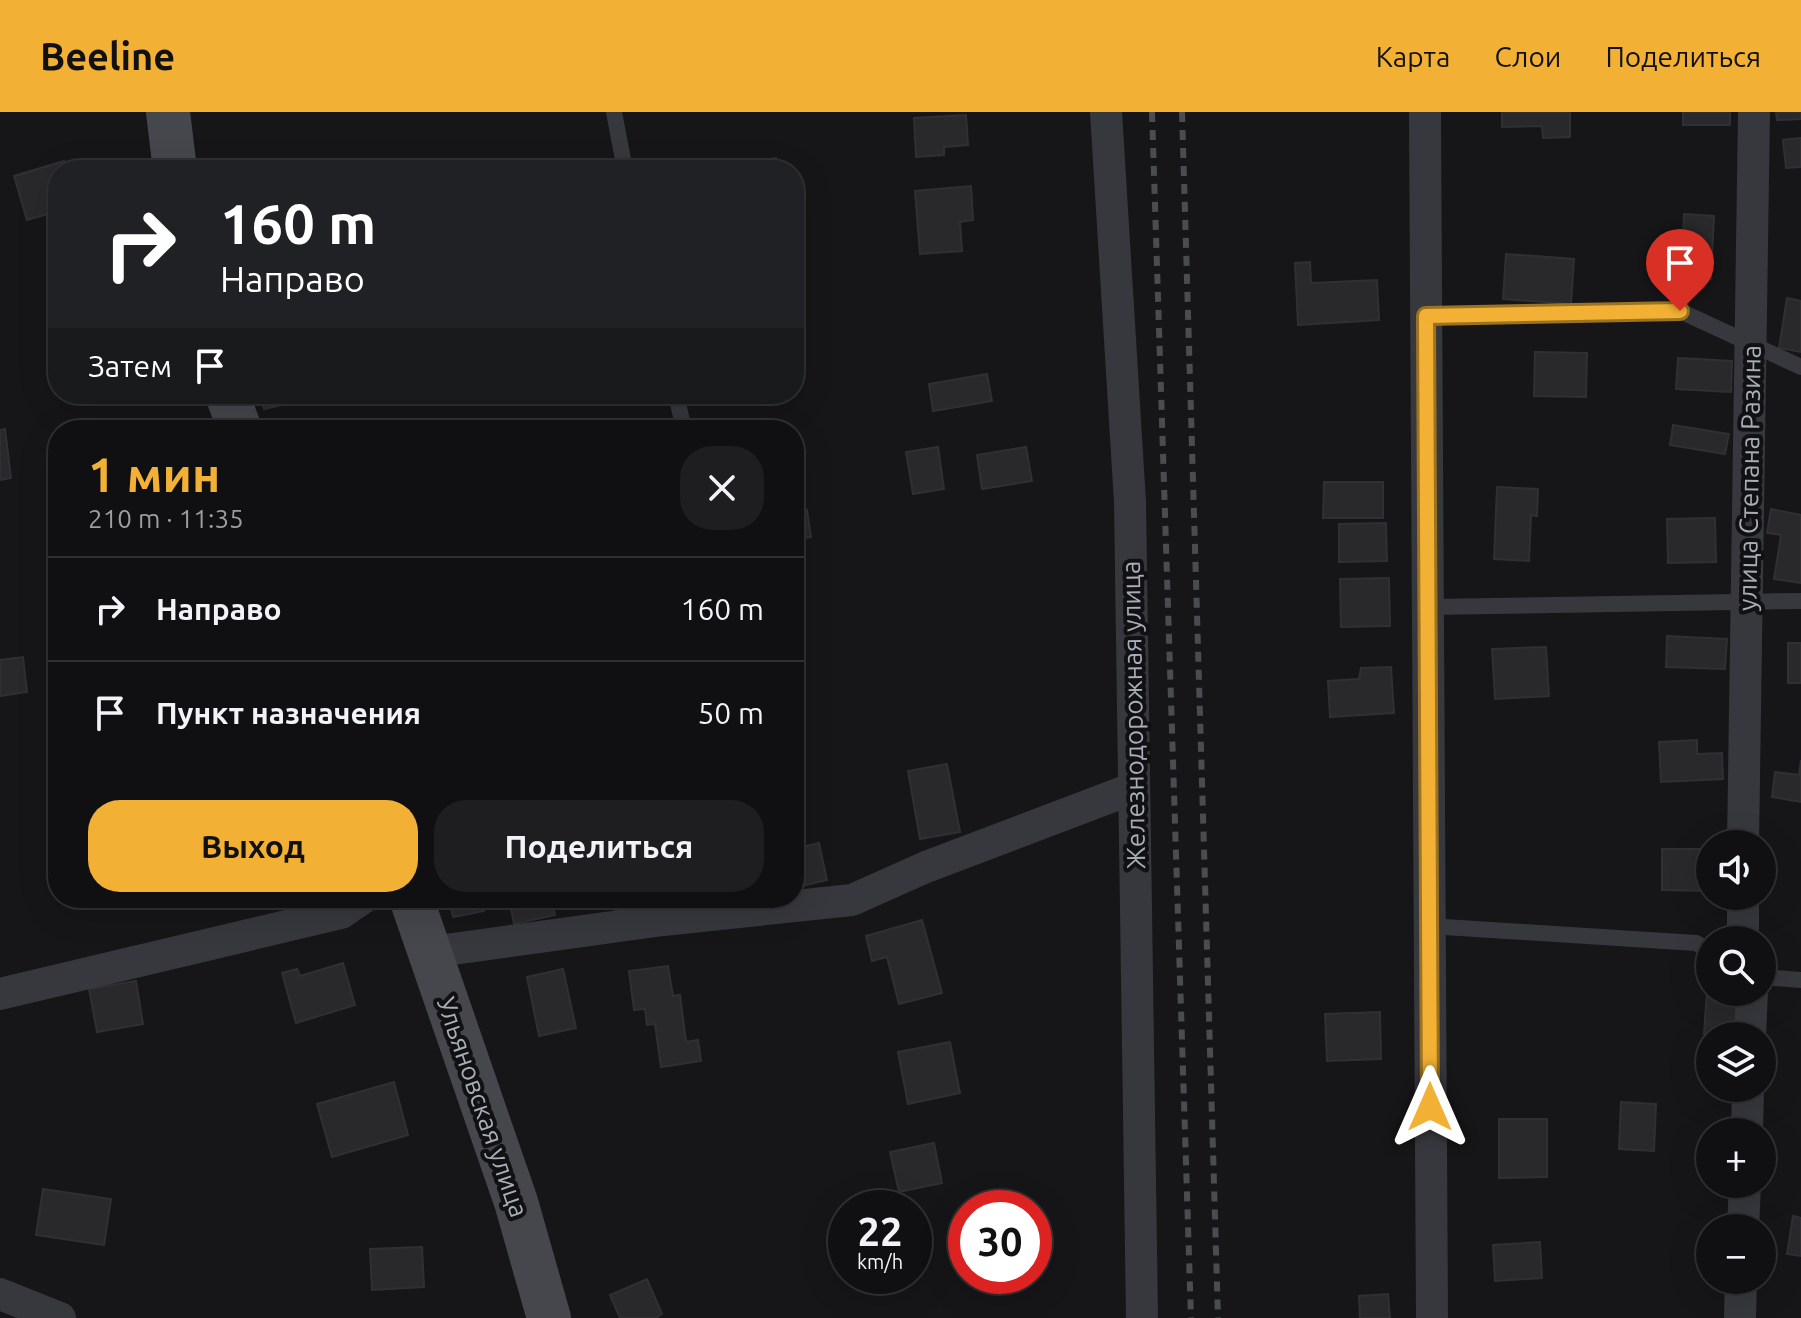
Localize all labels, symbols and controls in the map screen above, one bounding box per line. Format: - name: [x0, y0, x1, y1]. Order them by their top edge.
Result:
- text: Beeline: [40, 35, 175, 77]
- text: Карта: [1376, 41, 1450, 72]
- text: Слои: [1494, 41, 1561, 72]
- text: Поделиться: [1605, 41, 1761, 72]
- icon: right: [88, 192, 192, 296]
- text: 160 m: [220, 192, 376, 255]
- pin: [1646, 229, 1714, 311]
- icon: arrive: [1658, 241, 1702, 285]
- text: Направо: [220, 258, 365, 299]
- icon: arrive: [188, 344, 232, 388]
- street label: улица Степана Разина: [1732, 345, 1766, 611]
- text: Затем: [88, 349, 172, 383]
- button: close: [680, 446, 764, 530]
- text: 1 мин: [88, 447, 220, 501]
- text: 210 m · 11:35: [88, 504, 244, 533]
- street label: Железнодорожная улица: [1116, 561, 1150, 869]
- icon: right: [88, 587, 132, 631]
- text: Направо: [156, 592, 282, 626]
- text: 160 m: [680, 592, 764, 626]
- icon: arrive: [88, 691, 132, 735]
- text: Пункт назначения: [156, 696, 421, 730]
- text: 50 m: [697, 696, 764, 730]
- button: Выход: [88, 800, 418, 892]
- button: Поделиться: [434, 800, 764, 892]
- map controls: [1696, 830, 1776, 1294]
- button: sound: [1696, 830, 1776, 910]
- button: search: [1696, 926, 1776, 1006]
- street label: Ульяновская улица: [432, 993, 534, 1221]
- button: layers: [1696, 1022, 1776, 1102]
- position arrow: [1388, 1065, 1472, 1149]
- button: +: [1696, 1118, 1776, 1198]
- speed limit sign: 30: [948, 1190, 1052, 1294]
- text: 22: [857, 1209, 903, 1254]
- button: −: [1696, 1214, 1776, 1294]
- text: km/h: [857, 1250, 903, 1273]

